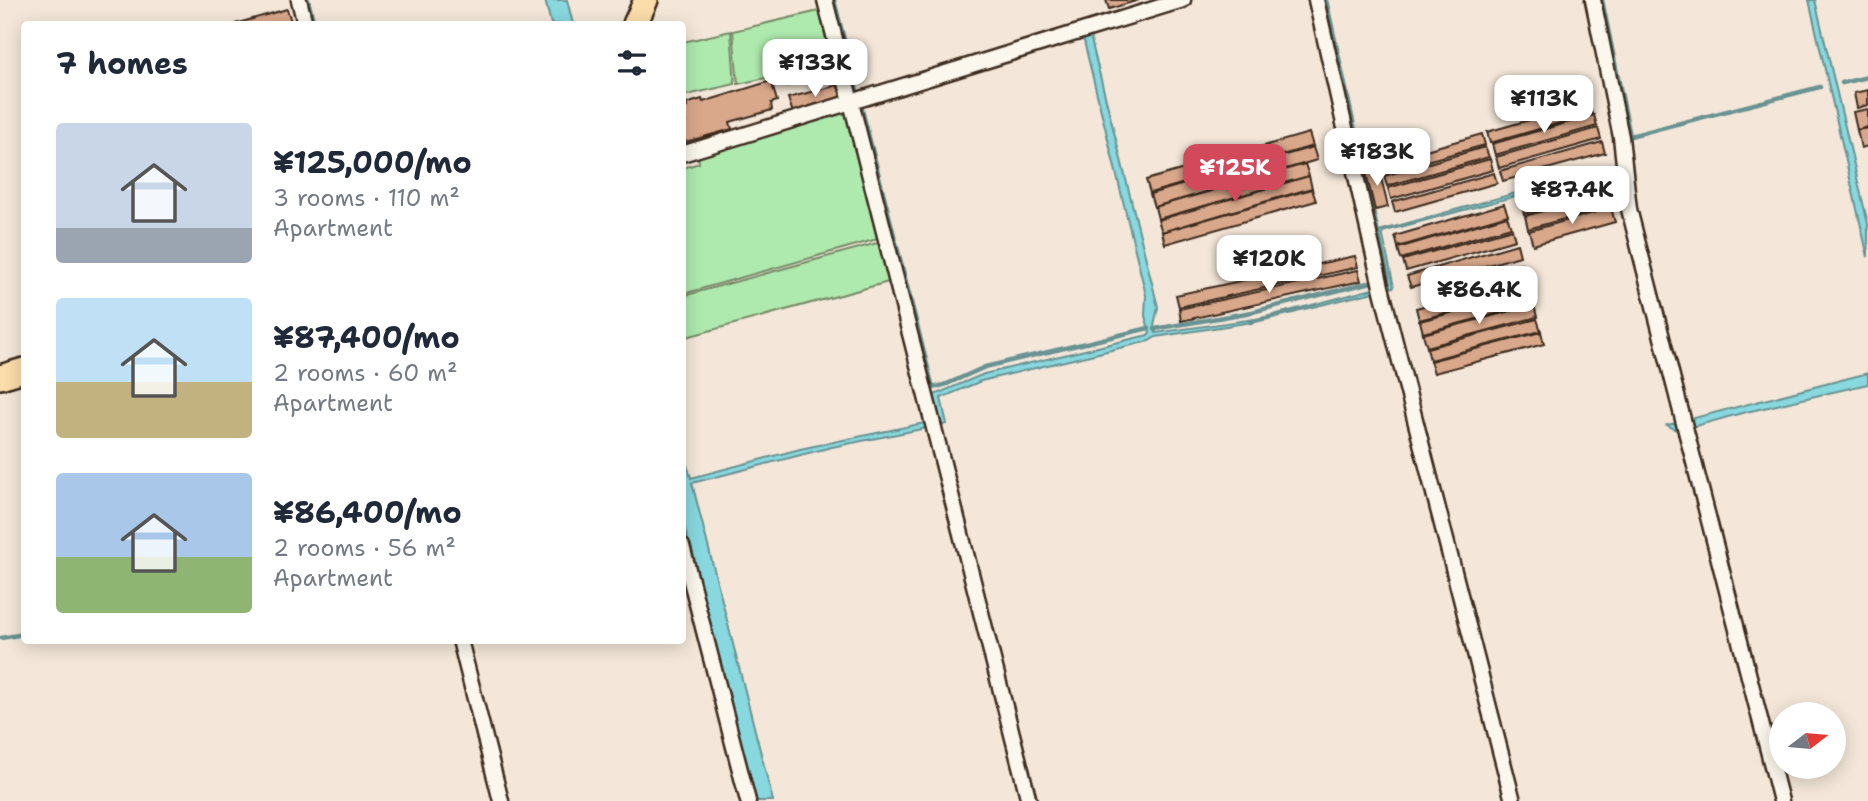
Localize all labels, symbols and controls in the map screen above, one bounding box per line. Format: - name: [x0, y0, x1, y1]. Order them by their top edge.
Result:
- pin: ¥133K: [766, 40, 864, 99]
- text: 7 homes: [56, 43, 188, 84]
- icon: filters: [613, 44, 651, 82]
- text: ¥133K: [779, 47, 851, 77]
- pin: ¥113K: [1495, 76, 1593, 135]
- text: ¥113K: [1510, 83, 1578, 113]
- pin: ¥183K: [1328, 128, 1426, 188]
- text: ¥183K: [1340, 136, 1414, 166]
- text: ¥125,000/mo: [273, 142, 472, 183]
- pin: ¥125K: [1186, 144, 1284, 204]
- icon: home: [112, 151, 196, 235]
- text: ¥125K: [1199, 152, 1271, 182]
- pin: ¥87.4K: [1515, 166, 1629, 226]
- text: ¥87.4K: [1531, 174, 1613, 204]
- text: 3 rooms · 110 m²: [273, 183, 460, 213]
- text: Apartment: [273, 213, 393, 243]
- pin: ¥120K: [1220, 236, 1318, 295]
- text: ¥120K: [1233, 243, 1305, 273]
- pin: ¥86.4K: [1422, 266, 1536, 326]
- text: ¥86.4K: [1437, 274, 1521, 304]
- text: ¥87,400/mo: [273, 317, 460, 358]
- icon: home: [112, 326, 196, 410]
- text: 2 rooms · 60 m²: [273, 358, 458, 388]
- text: Apartment: [273, 388, 393, 418]
- text: ¥86,400/mo: [273, 492, 462, 533]
- icon: home: [112, 501, 196, 585]
- text: 2 rooms · 56 m²: [273, 533, 456, 563]
- text: Apartment: [273, 563, 393, 593]
- north arrow: [1769, 702, 1846, 779]
- map controls: [1769, 702, 1846, 779]

